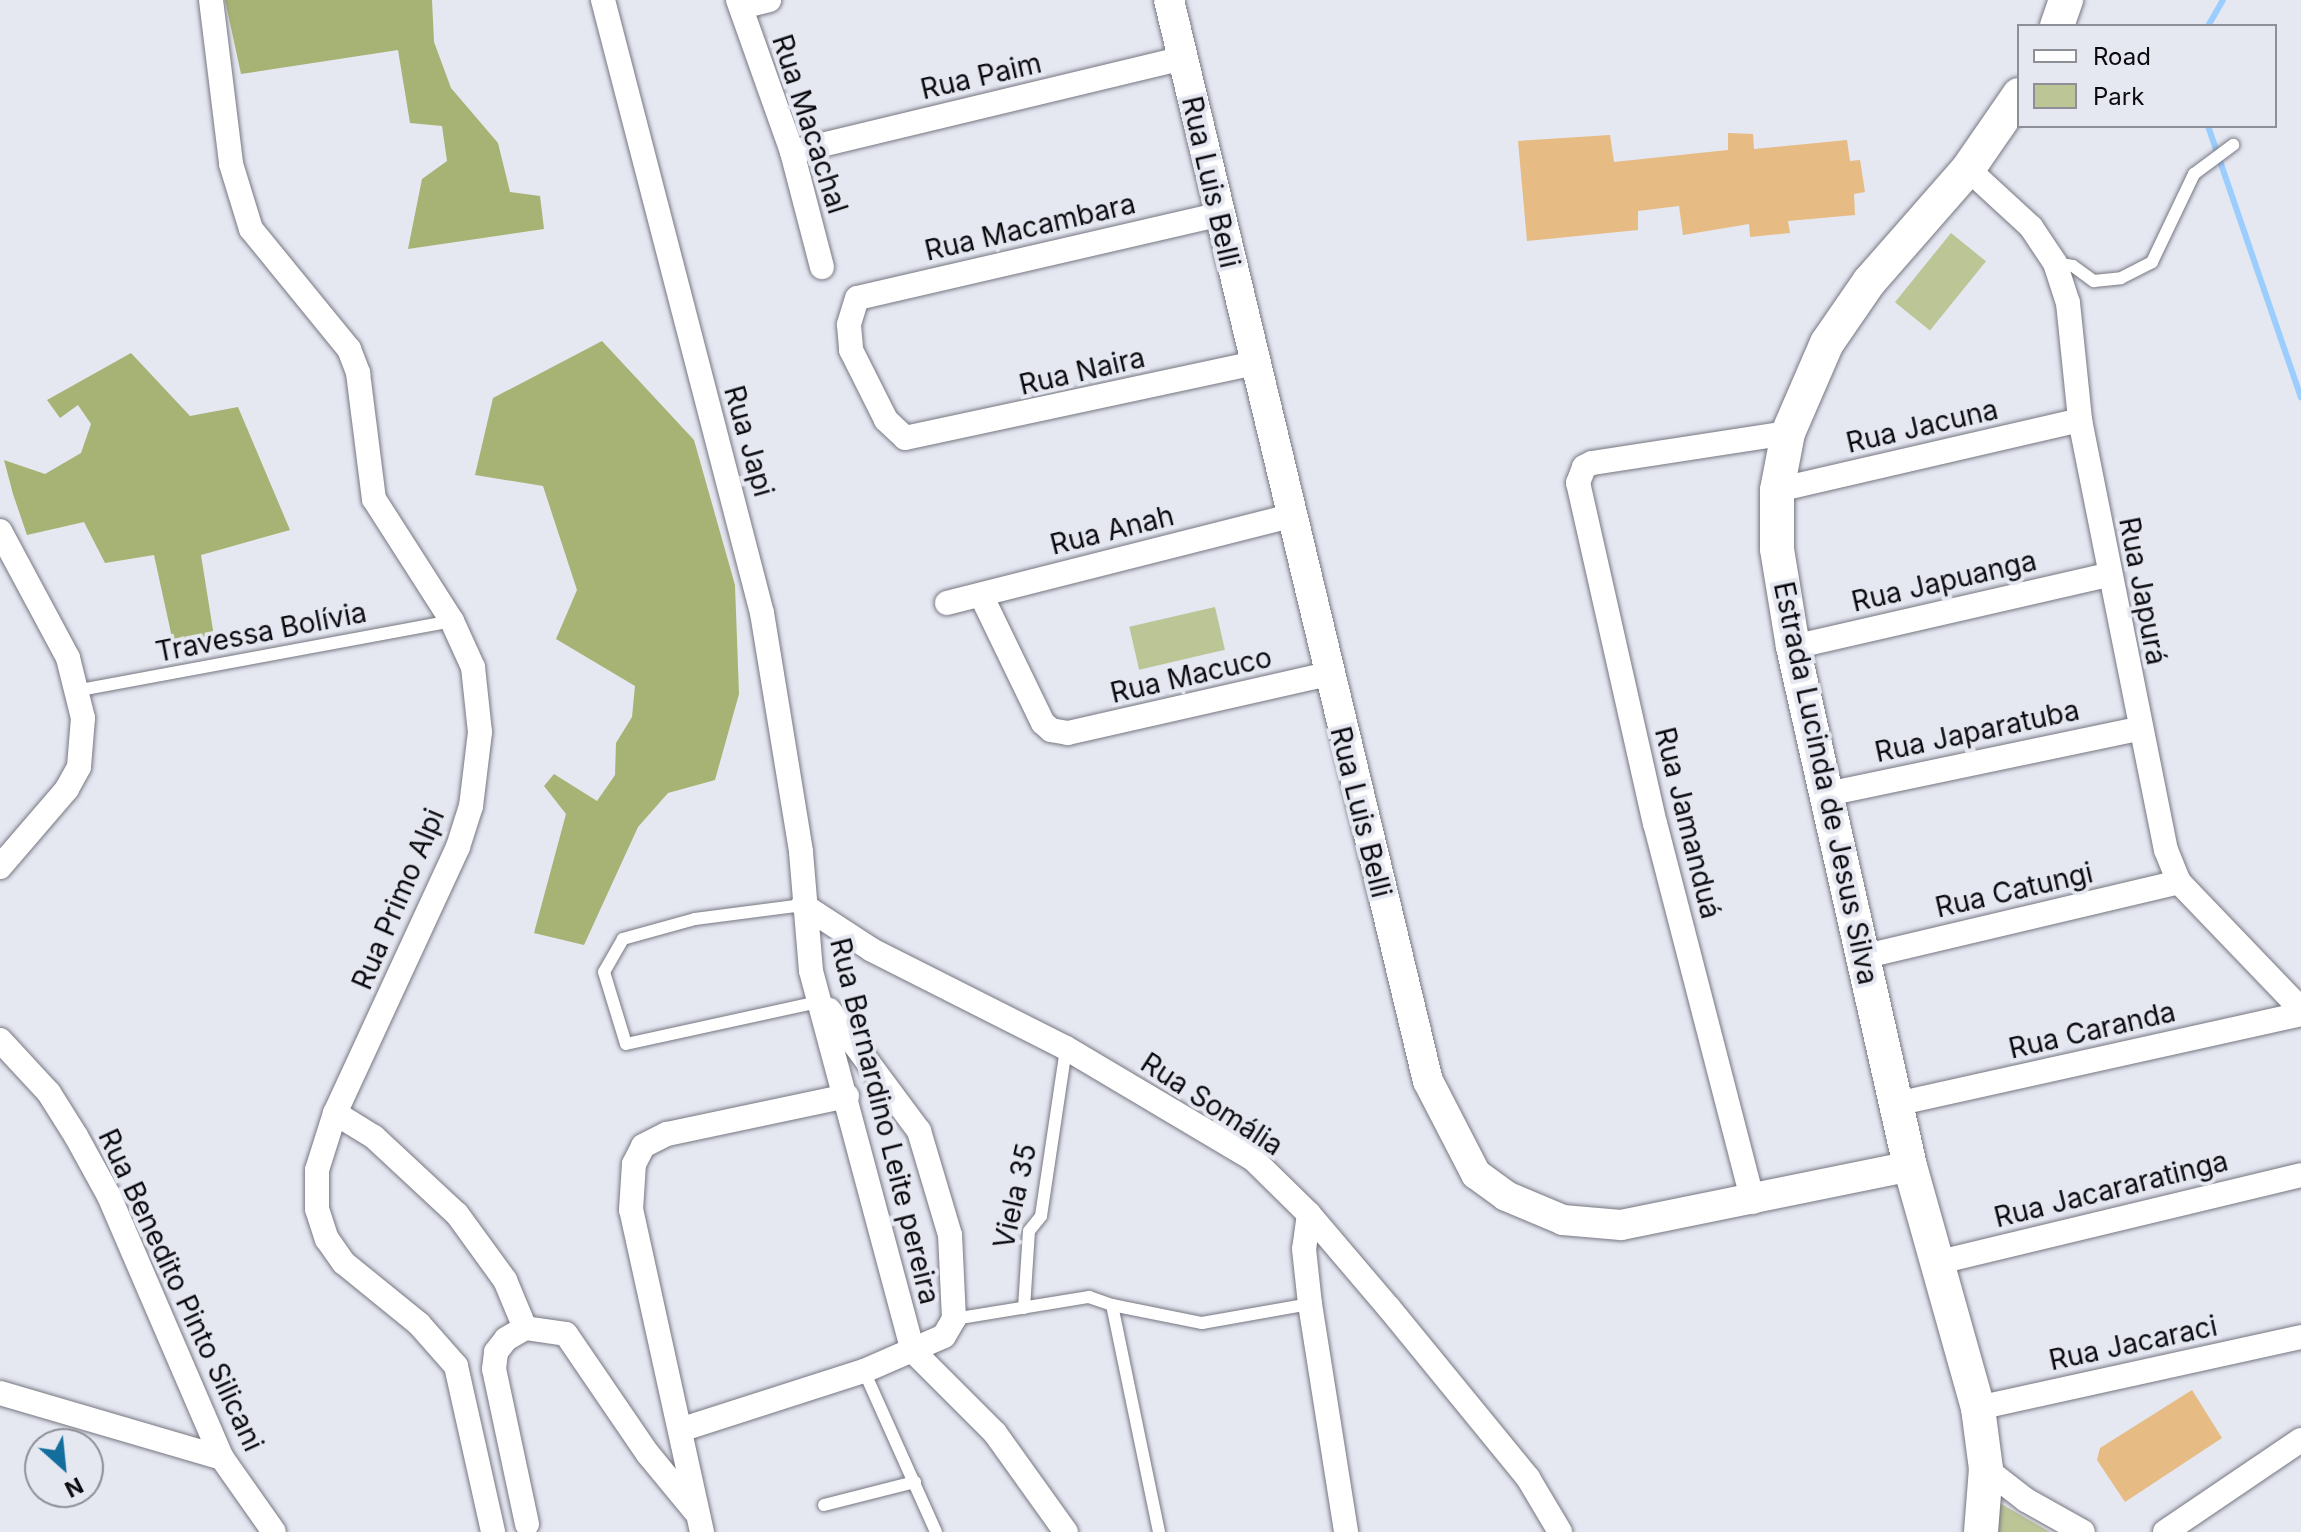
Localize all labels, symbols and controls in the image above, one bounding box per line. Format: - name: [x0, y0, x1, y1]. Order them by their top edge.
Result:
- legend: [2017, 24, 2277, 128]
- street label: Rua Macachal: [765, 30, 855, 218]
- text: Road: [2093, 42, 2151, 71]
- street label: Rua Paim: [917, 46, 1045, 106]
- text: Park: [2093, 82, 2144, 111]
- street label: Rua Luis Belli: [1175, 93, 1247, 271]
- street label: Rua Macambara: [921, 186, 1139, 268]
- street label: Rua Naira: [1016, 340, 1148, 402]
- street label: Rua Japi: [717, 382, 781, 500]
- street label: Rua Jacuna: [1843, 392, 2001, 460]
- street label: Rua Anah: [1047, 498, 1177, 562]
- street label: Rua Japurá: [2112, 514, 2174, 668]
- street label: Rua Japuanga: [1848, 543, 2040, 619]
- street label: Estrada Lucinda de Jesus Silva: [1767, 579, 1885, 987]
- street label: Travessa Bolívia: [153, 595, 369, 669]
- street label: Rua Macuco: [1107, 640, 1275, 710]
- street label: Rua Japaratuba: [1872, 693, 2082, 769]
- street label: Rua Luis Belli: [1324, 723, 1398, 901]
- street label: Rua Jamanduá: [1648, 724, 1728, 922]
- street label: Rua Primo Alpi: [345, 804, 451, 994]
- street label: Rua Catungi: [1932, 856, 2096, 924]
- street label: Rua Bernardino Leite pereira: [823, 934, 947, 1308]
- street label: Rua Caranda: [2005, 995, 2179, 1065]
- street label: Rua Somália: [1135, 1046, 1289, 1162]
- street label: Rua Benedito Pinto Silicani: [91, 1124, 271, 1456]
- street label: Viela 35: [987, 1140, 1043, 1252]
- street label: Rua Jacararatinga: [1991, 1144, 2231, 1234]
- street label: Rua Jacaraci: [2046, 1309, 2220, 1377]
- north arrow: [24, 1428, 104, 1508]
- text: N: [61, 1472, 87, 1503]

